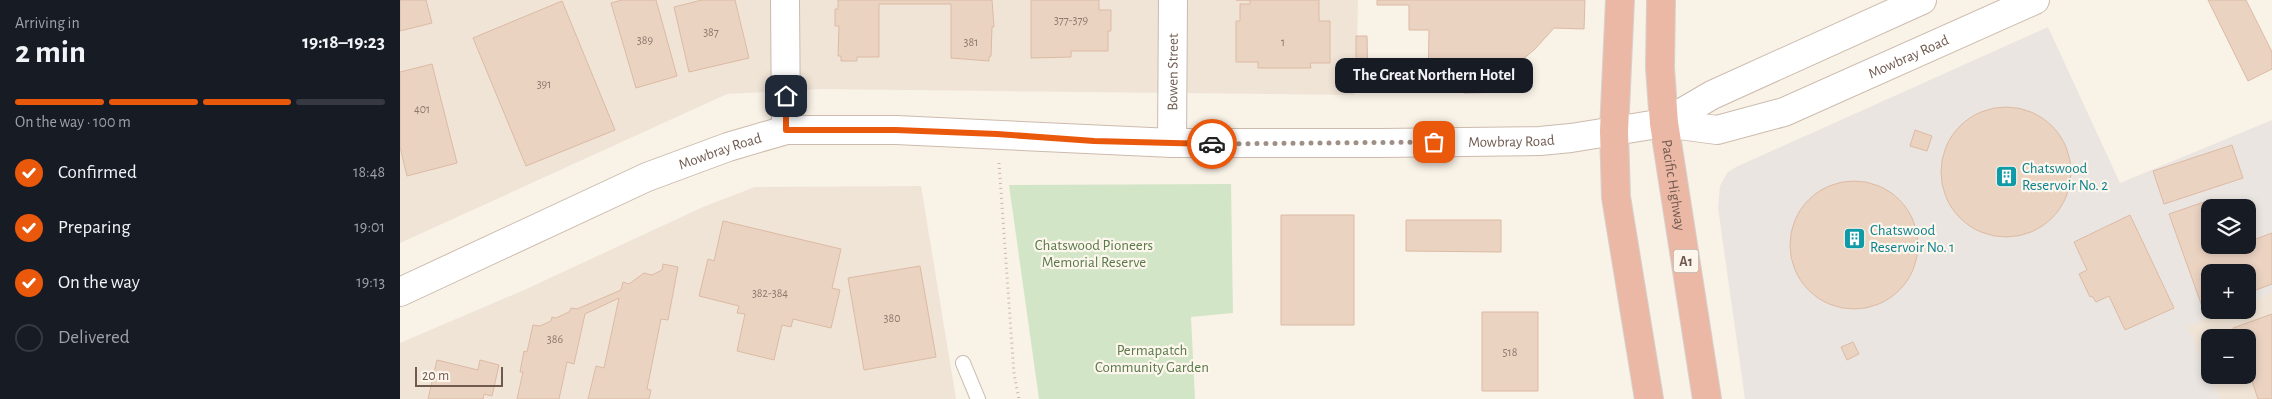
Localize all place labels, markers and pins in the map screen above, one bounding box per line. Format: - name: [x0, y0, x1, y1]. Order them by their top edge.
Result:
- callout: The Great Northern Hotel: [1335, 57, 1533, 92]
- pin: [765, 75, 807, 117]
- pin: [1413, 121, 1455, 163]
- place label: Chatswood Reservoir No. 2: [2022, 161, 2108, 193]
- building icon: Chatswood Reservoir No. 2: [1994, 165, 2018, 189]
- place label: Chatswood Reservoir No. 1: [1870, 223, 1954, 255]
- building icon: Chatswood Reservoir No. 1: [1842, 227, 1866, 251]

